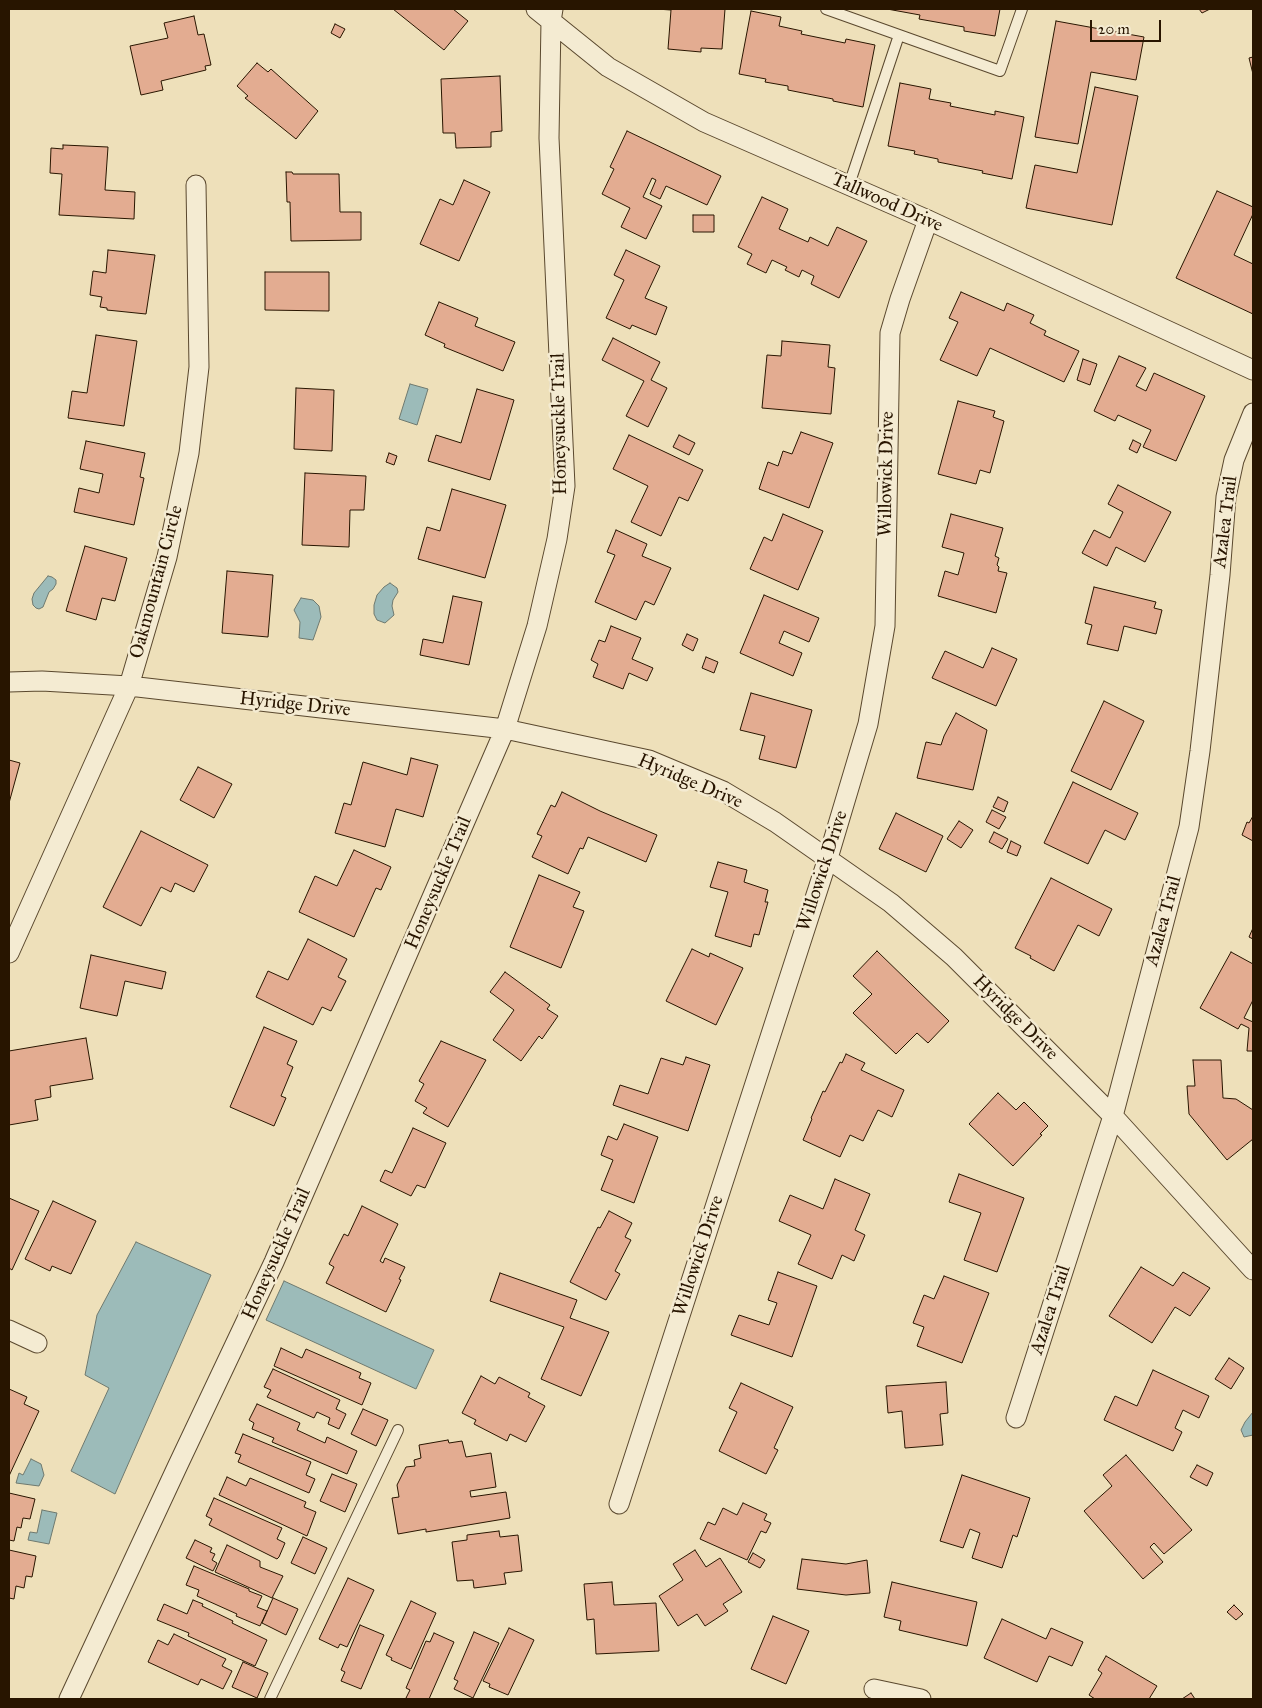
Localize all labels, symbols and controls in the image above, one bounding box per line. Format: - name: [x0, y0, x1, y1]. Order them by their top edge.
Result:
- scale bar: [1092, 10, 1163, 42]
- text: 20 m: [1098, 20, 1130, 38]
- street label: Tallwood Drive: [828, 168, 946, 238]
- street label: Honeysuckle Trail: [547, 353, 573, 495]
- street label: Willowick Drive: [875, 411, 899, 537]
- street label: Azalea Trail: [1209, 475, 1243, 569]
- street label: Oakmountain Circle: [126, 503, 188, 661]
- street label: Hyridge Drive: [238, 688, 352, 722]
- street label: Hyridge Drive: [634, 750, 746, 814]
- street label: Willowick Drive: [793, 808, 853, 934]
- street label: Honeysuckle Trail: [401, 813, 477, 953]
- street label: Azalea Trail: [1141, 873, 1187, 969]
- street label: Hyridge Drive: [968, 971, 1062, 1065]
- street label: Honeysuckle Trail: [238, 1185, 316, 1323]
- street label: Willowick Drive: [669, 1193, 729, 1319]
- street label: Azalea Trail: [1026, 1262, 1076, 1358]

